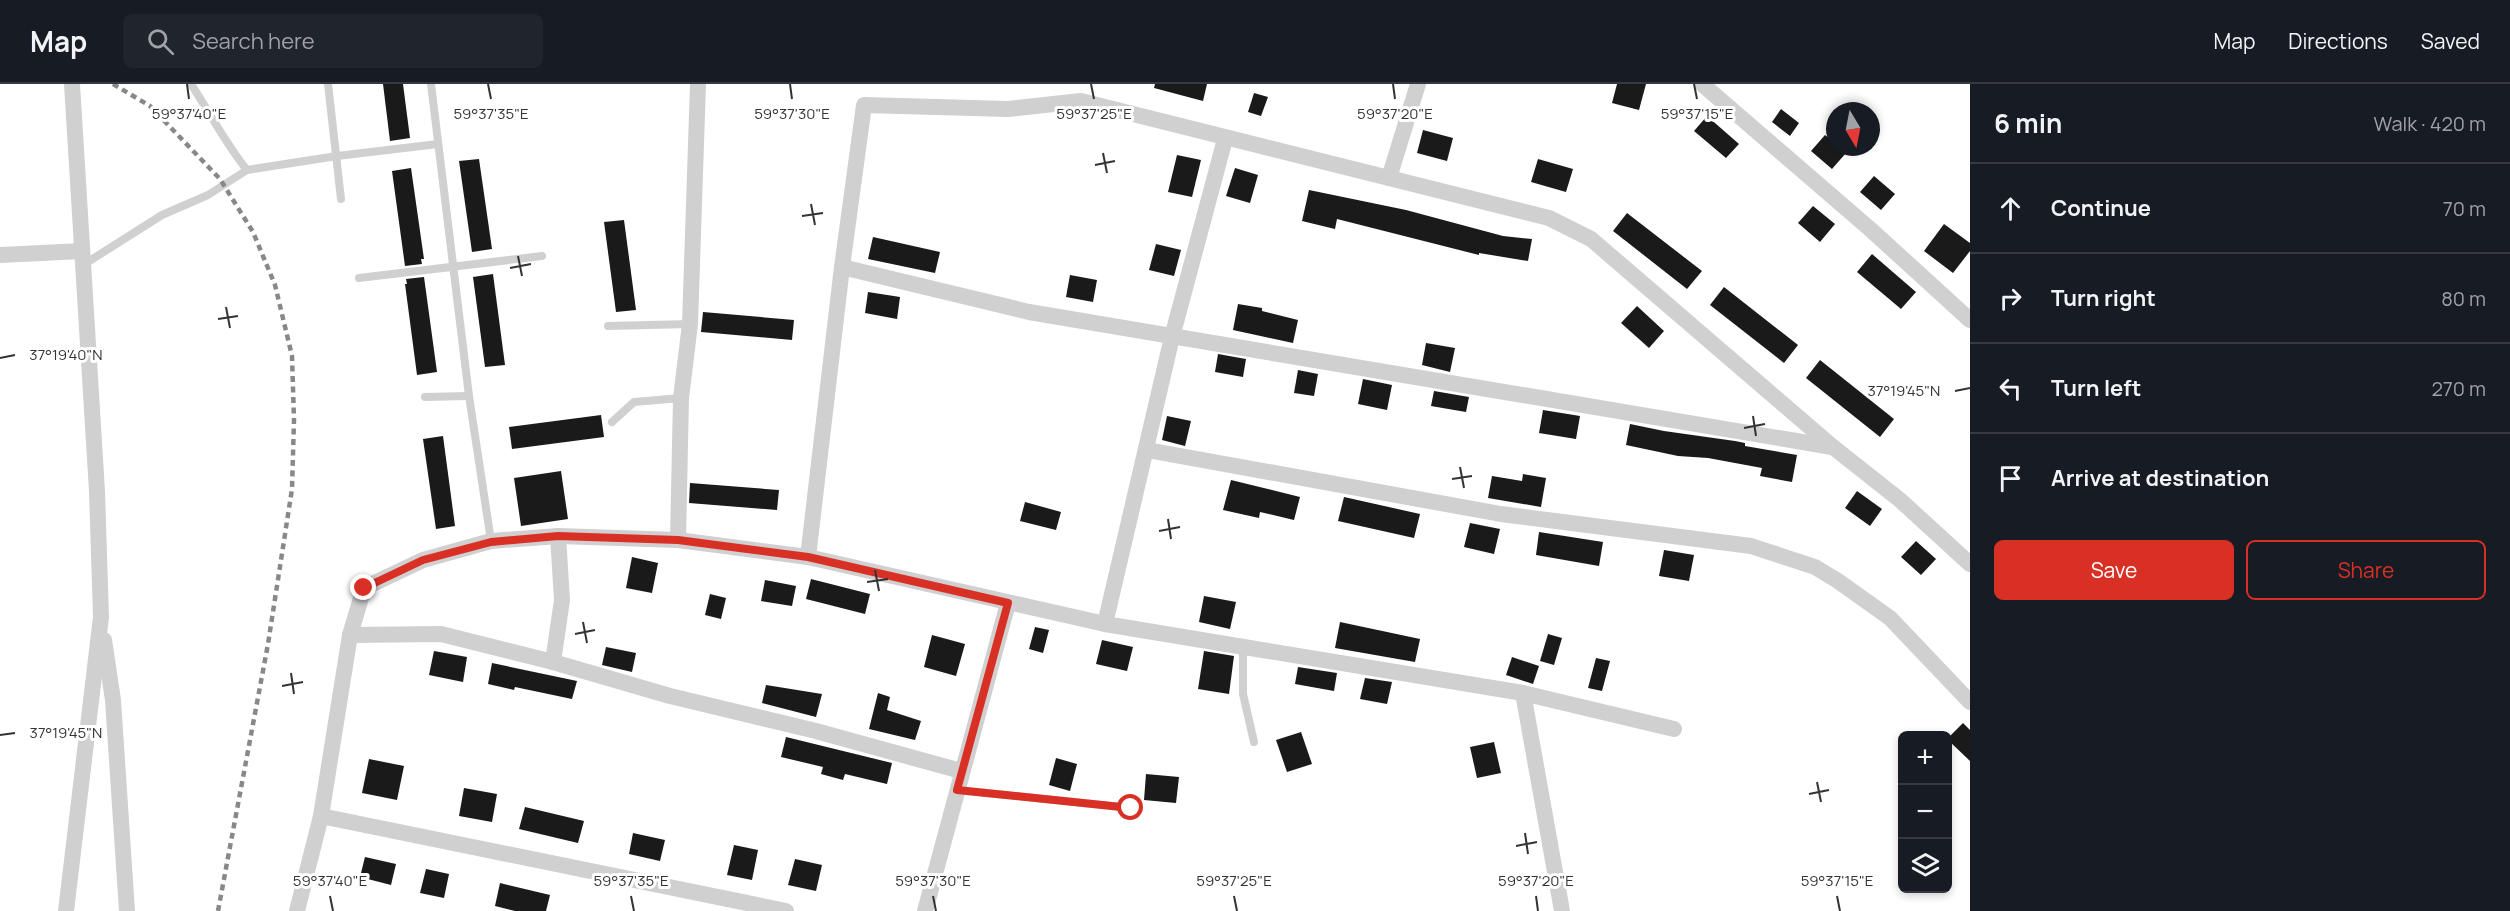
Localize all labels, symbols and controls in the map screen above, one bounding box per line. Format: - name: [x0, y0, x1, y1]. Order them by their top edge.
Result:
- search box: [123, 14, 543, 68]
- text: Map: [30, 22, 87, 60]
- icon: search: [144, 25, 177, 58]
- text: Search here: [192, 26, 315, 56]
- text: Map: [2214, 27, 2255, 55]
- text: Directions: [2288, 27, 2388, 55]
- text: Saved: [2421, 27, 2480, 55]
- north arrow: [1826, 102, 1880, 156]
- text: 59°37'40"E: [152, 103, 226, 124]
- text: 59°37'35"E: [453, 103, 529, 124]
- text: 59°37'30"E: [754, 103, 830, 124]
- text: 59°37'25"E: [1056, 103, 1132, 124]
- text: 59°37'20"E: [1357, 103, 1433, 124]
- text: 59°37'15"E: [1661, 103, 1733, 124]
- text: 6 min: [1994, 105, 2062, 141]
- text: Walk · 420 m: [2374, 110, 2486, 137]
- icon: ahead: [1994, 192, 2027, 225]
- text: Continue: [2051, 193, 2151, 223]
- text: 70 m: [2443, 195, 2486, 222]
- icon: right: [1994, 282, 2027, 315]
- text: Turn right: [2051, 283, 2156, 313]
- text: 80 m: [2441, 285, 2486, 312]
- text: 37°19'40"N: [29, 344, 103, 365]
- icon: left: [1994, 372, 2027, 405]
- text: Turn left: [2051, 373, 2141, 403]
- text: 270 m: [2431, 375, 2486, 402]
- text: 37°19'45"N: [1868, 380, 1940, 401]
- icon: arrive: [1994, 462, 2027, 495]
- text: Arrive at destination: [2051, 463, 2269, 493]
- button: Save: [1994, 540, 2234, 600]
- button: Share: [2246, 540, 2486, 600]
- route end: [350, 574, 376, 600]
- text: 37°19'45"N: [30, 722, 102, 743]
- map controls: [1898, 731, 1952, 893]
- button: +: [1898, 731, 1952, 785]
- button: −: [1898, 785, 1952, 839]
- route start: [1117, 794, 1143, 820]
- button: layers: [1898, 839, 1952, 893]
- text: 59°37'40"E: [293, 870, 367, 891]
- text: 59°37'35"E: [593, 870, 669, 891]
- text: 59°37'30"E: [895, 870, 971, 891]
- text: 59°37'25"E: [1196, 870, 1272, 891]
- text: 59°37'20"E: [1498, 870, 1574, 891]
- text: 59°37'15"E: [1801, 870, 1873, 891]

